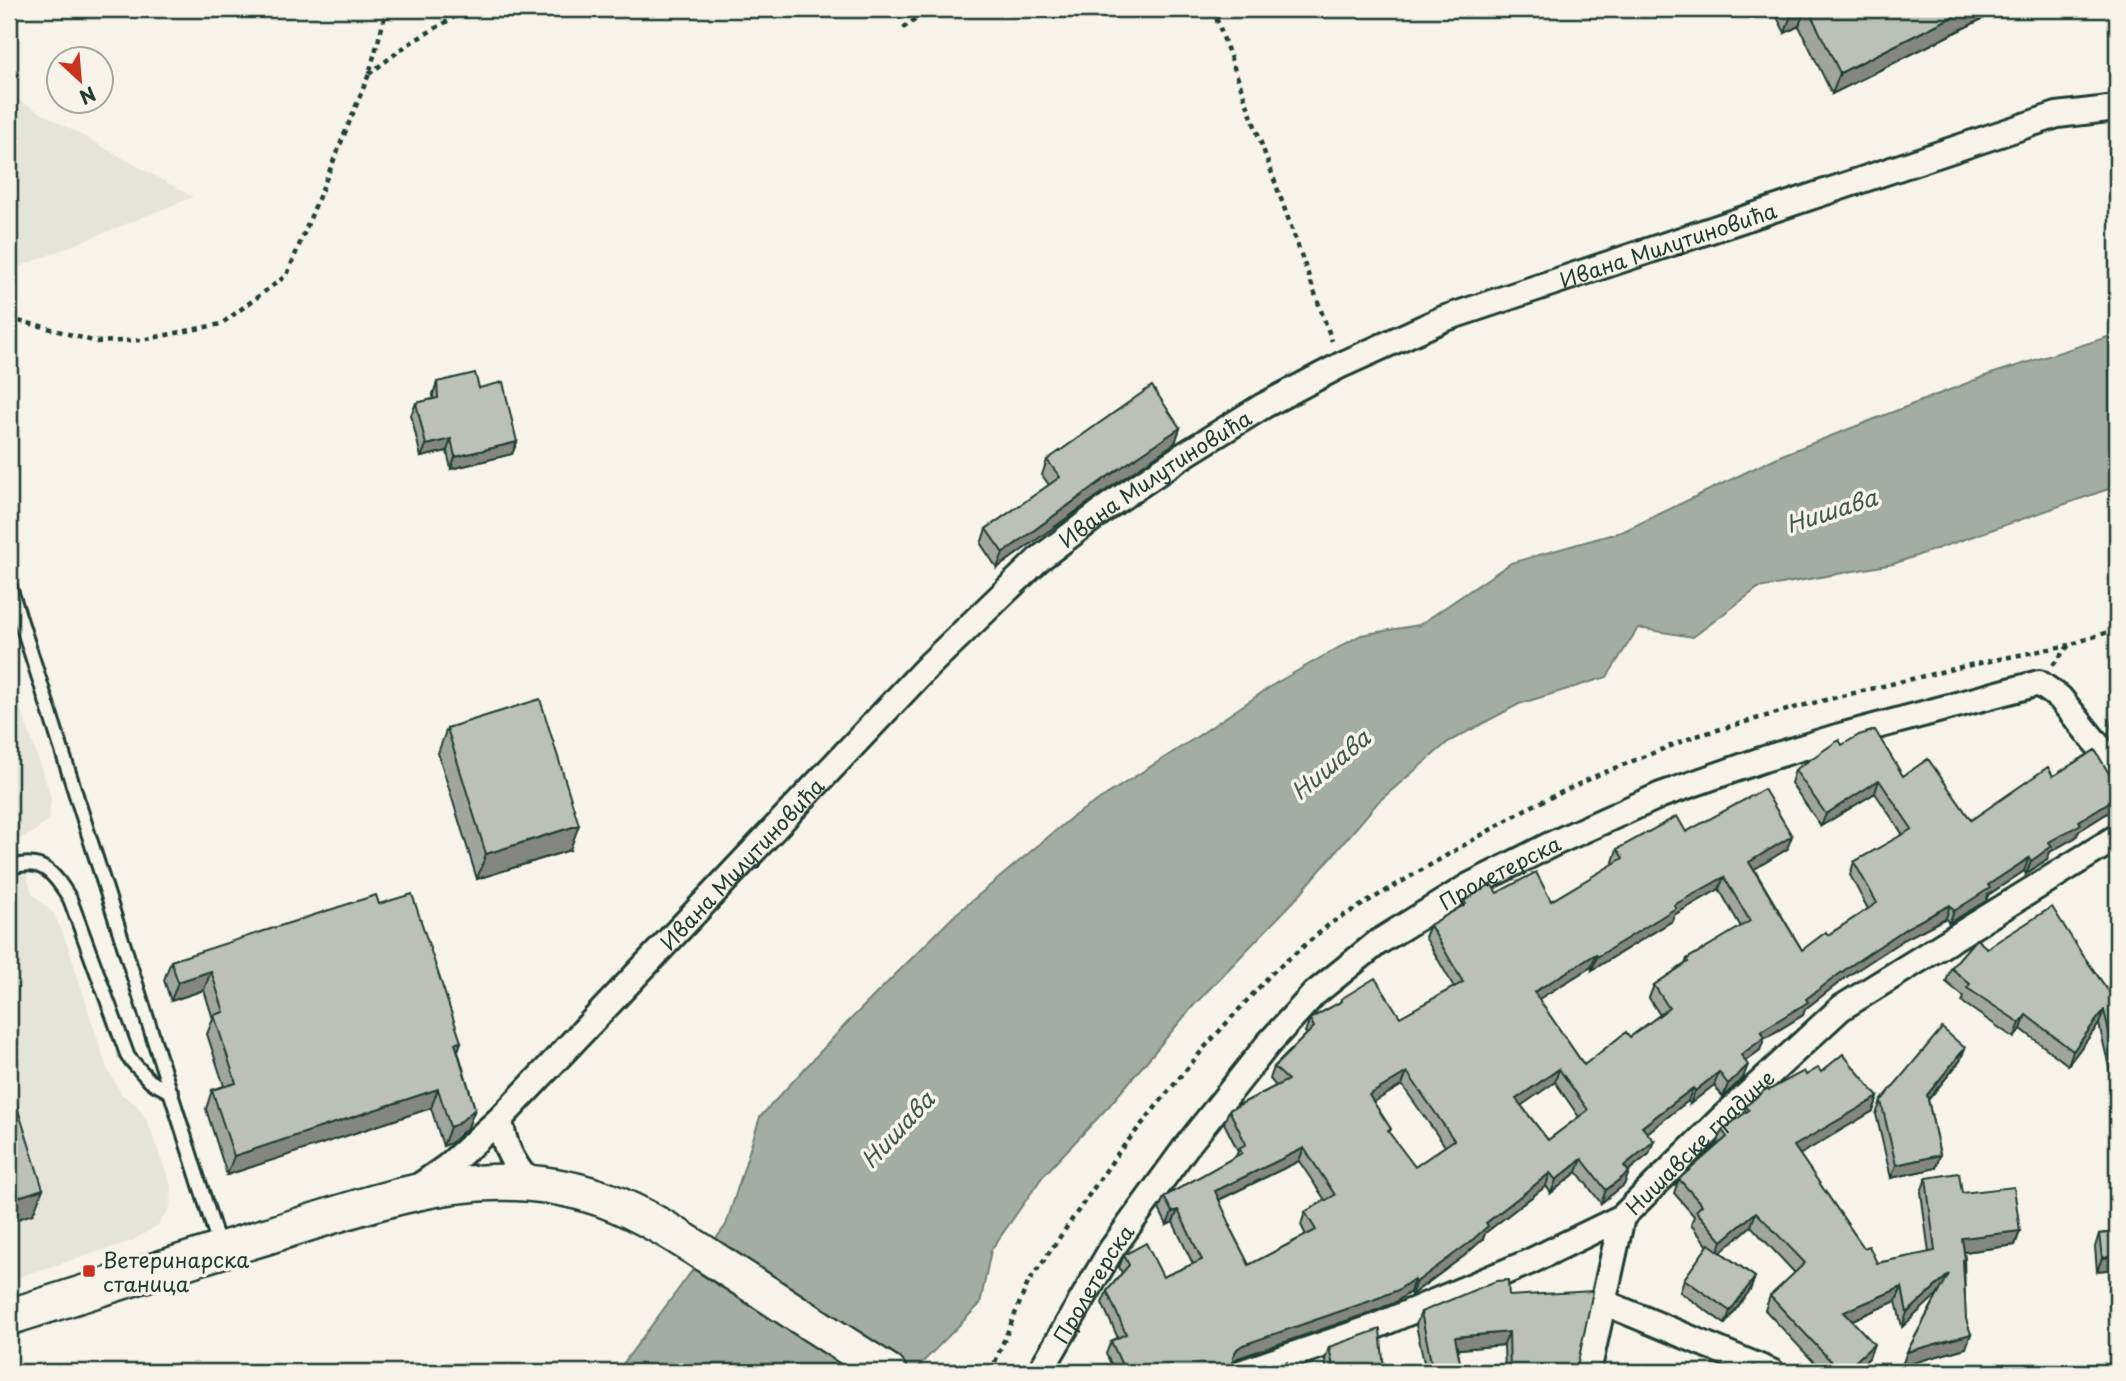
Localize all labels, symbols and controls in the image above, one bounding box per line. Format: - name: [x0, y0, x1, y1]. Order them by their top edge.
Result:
- north arrow: [46, 46, 116, 116]
- text: N: [75, 80, 101, 112]
- street label: Ивана Милутиновића: [1555, 193, 1781, 295]
- street label: Ивана Милутиновића: [1051, 401, 1258, 555]
- water label: Нишава: [1781, 479, 1882, 541]
- water label: Нишава: [1283, 720, 1378, 808]
- street label: Ивана Милутиновића: [652, 769, 832, 957]
- street label: Пролетерска: [1432, 826, 1566, 917]
- street label: Нишавске градине: [1617, 1061, 1781, 1222]
- water label: Нишава: [852, 1082, 942, 1175]
- street label: Пролетерска: [1044, 1217, 1141, 1349]
- place label: Ветеринарска станица: [103, 1243, 249, 1299]
- marker: Ветеринарска станица: [81, 1263, 97, 1279]

